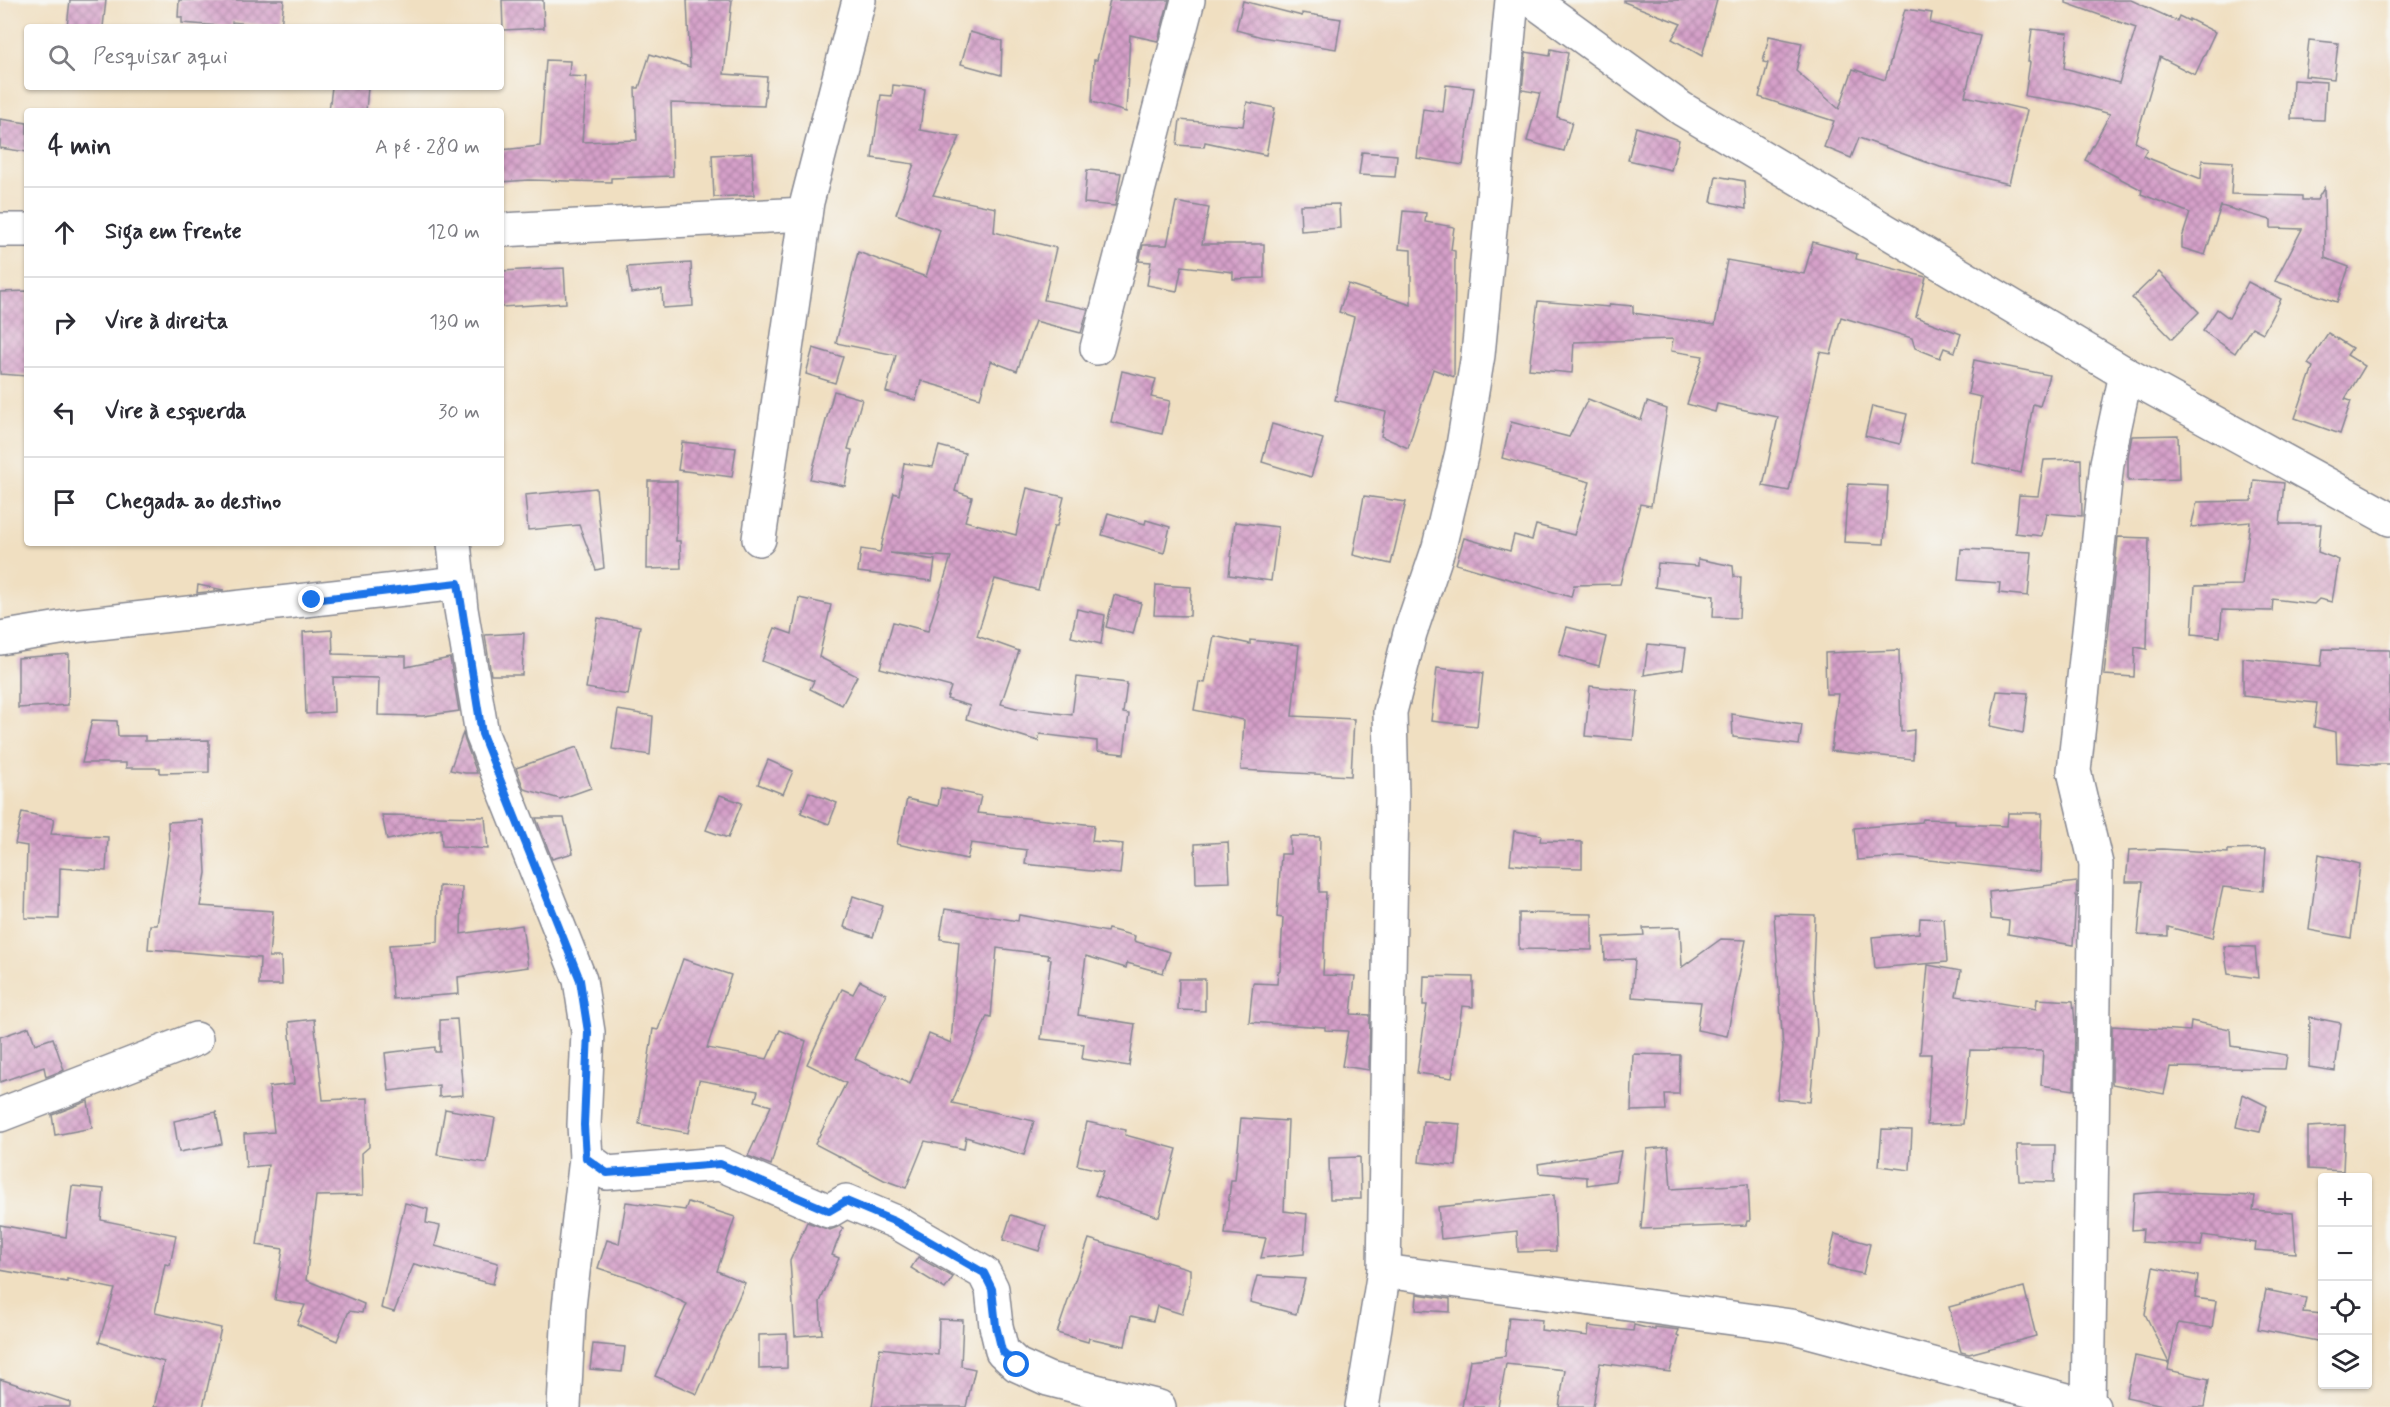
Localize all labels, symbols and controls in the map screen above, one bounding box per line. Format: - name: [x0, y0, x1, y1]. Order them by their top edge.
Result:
- search box: [24, 24, 504, 90]
- icon: search: [45, 41, 78, 74]
- text: Pesquisar aqui: [93, 43, 228, 71]
- text: 4 min: [48, 130, 111, 164]
- text: A pé · 280 m: [375, 134, 480, 161]
- icon: ahead: [48, 216, 81, 249]
- text: Siga em frente: [105, 218, 242, 246]
- text: 120 m: [427, 219, 480, 246]
- icon: right: [48, 306, 81, 339]
- text: Vire à direita: [105, 308, 228, 336]
- text: 130 m: [429, 309, 480, 336]
- icon: left: [48, 396, 81, 429]
- text: Vire à esquerda: [105, 398, 246, 426]
- text: 30 m: [438, 399, 480, 426]
- icon: arrive: [48, 486, 81, 519]
- text: Chegada ao destino: [105, 488, 281, 516]
- route end: [298, 586, 324, 612]
- map controls: [2318, 1173, 2372, 1389]
- button: +: [2318, 1173, 2372, 1227]
- button: −: [2318, 1227, 2372, 1281]
- button: locate: [2318, 1281, 2372, 1335]
- button: layers: [2318, 1335, 2372, 1389]
- route start: [1003, 1351, 1029, 1377]

